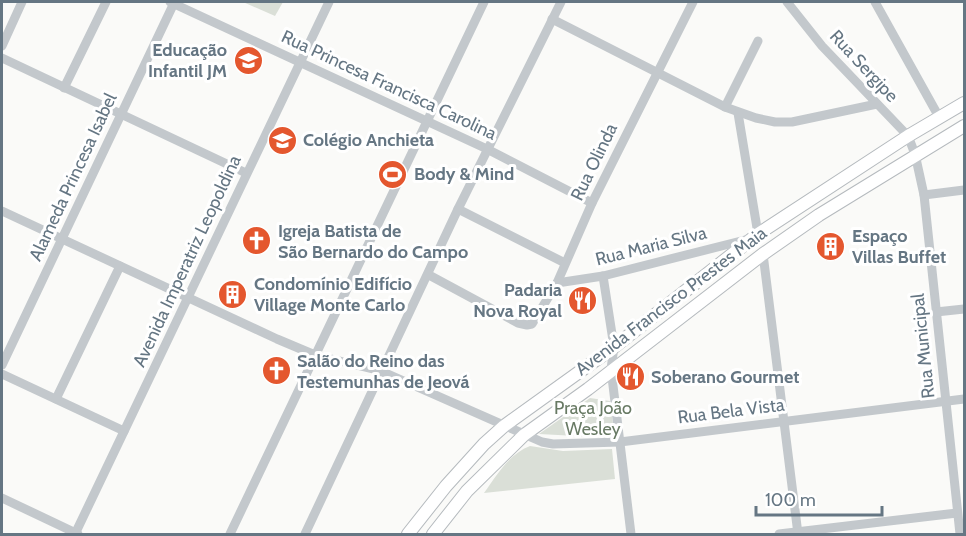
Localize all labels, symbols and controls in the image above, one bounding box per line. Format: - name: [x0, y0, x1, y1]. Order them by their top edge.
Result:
- street label: Rua Princesa Francisca Carolina: [278, 25, 500, 145]
- street label: Rua Sergipe: [825, 25, 903, 107]
- place label: Educação Infantil JM: [148, 39, 227, 82]
- school or university icon: Educação Infantil JM: [232, 44, 264, 76]
- street label: Alameda Princesa Isabel: [24, 89, 122, 264]
- street label: Rua Olinda: [566, 119, 622, 204]
- school or university icon: Colégio Anchieta: [266, 124, 298, 156]
- place label: Colégio Anchieta: [303, 129, 434, 151]
- street label: Avenida Imperatriz Leopoldina: [128, 151, 246, 370]
- sports icon: Body & Mind: [377, 158, 409, 190]
- place label: Body & Mind: [414, 163, 514, 185]
- place label: Igreja Batista de São Bernardo do Campo: [278, 220, 468, 263]
- street label: Rua Maria Silva: [593, 221, 709, 270]
- street label: Avenida Francisco Prestes Maia: [571, 222, 771, 380]
- church icon: Igreja Batista de São Bernardo do Campo: [241, 225, 273, 257]
- place label: Espaço Villas Buffet: [852, 225, 946, 268]
- building icon: Espaço Villas Buffet: [815, 230, 847, 262]
- place label: Condomínio Edifício Village Monte Carlo: [254, 273, 412, 316]
- building icon: Condomínio Edifício Village Monte Carlo: [217, 278, 249, 310]
- place label: Padaria Nova Royal: [473, 279, 562, 322]
- restaurant icon: Padaria Nova Royal: [567, 284, 599, 316]
- street label: Rua Municipal: [906, 292, 939, 400]
- place label: Salão do Reino das Testemunhas de Jeová: [297, 350, 470, 393]
- church icon: Salão do Reino das Testemunhas de Jeová: [260, 355, 292, 387]
- restaurant icon: Soberano Gourmet: [614, 361, 646, 393]
- place label: Soberano Gourmet: [651, 366, 799, 388]
- street label: Rua Bela Vista: [676, 393, 786, 428]
- park label: Praça João Wesley: [554, 397, 632, 440]
- scale bar: [756, 479, 882, 517]
- text: 100 m: [765, 489, 816, 511]

